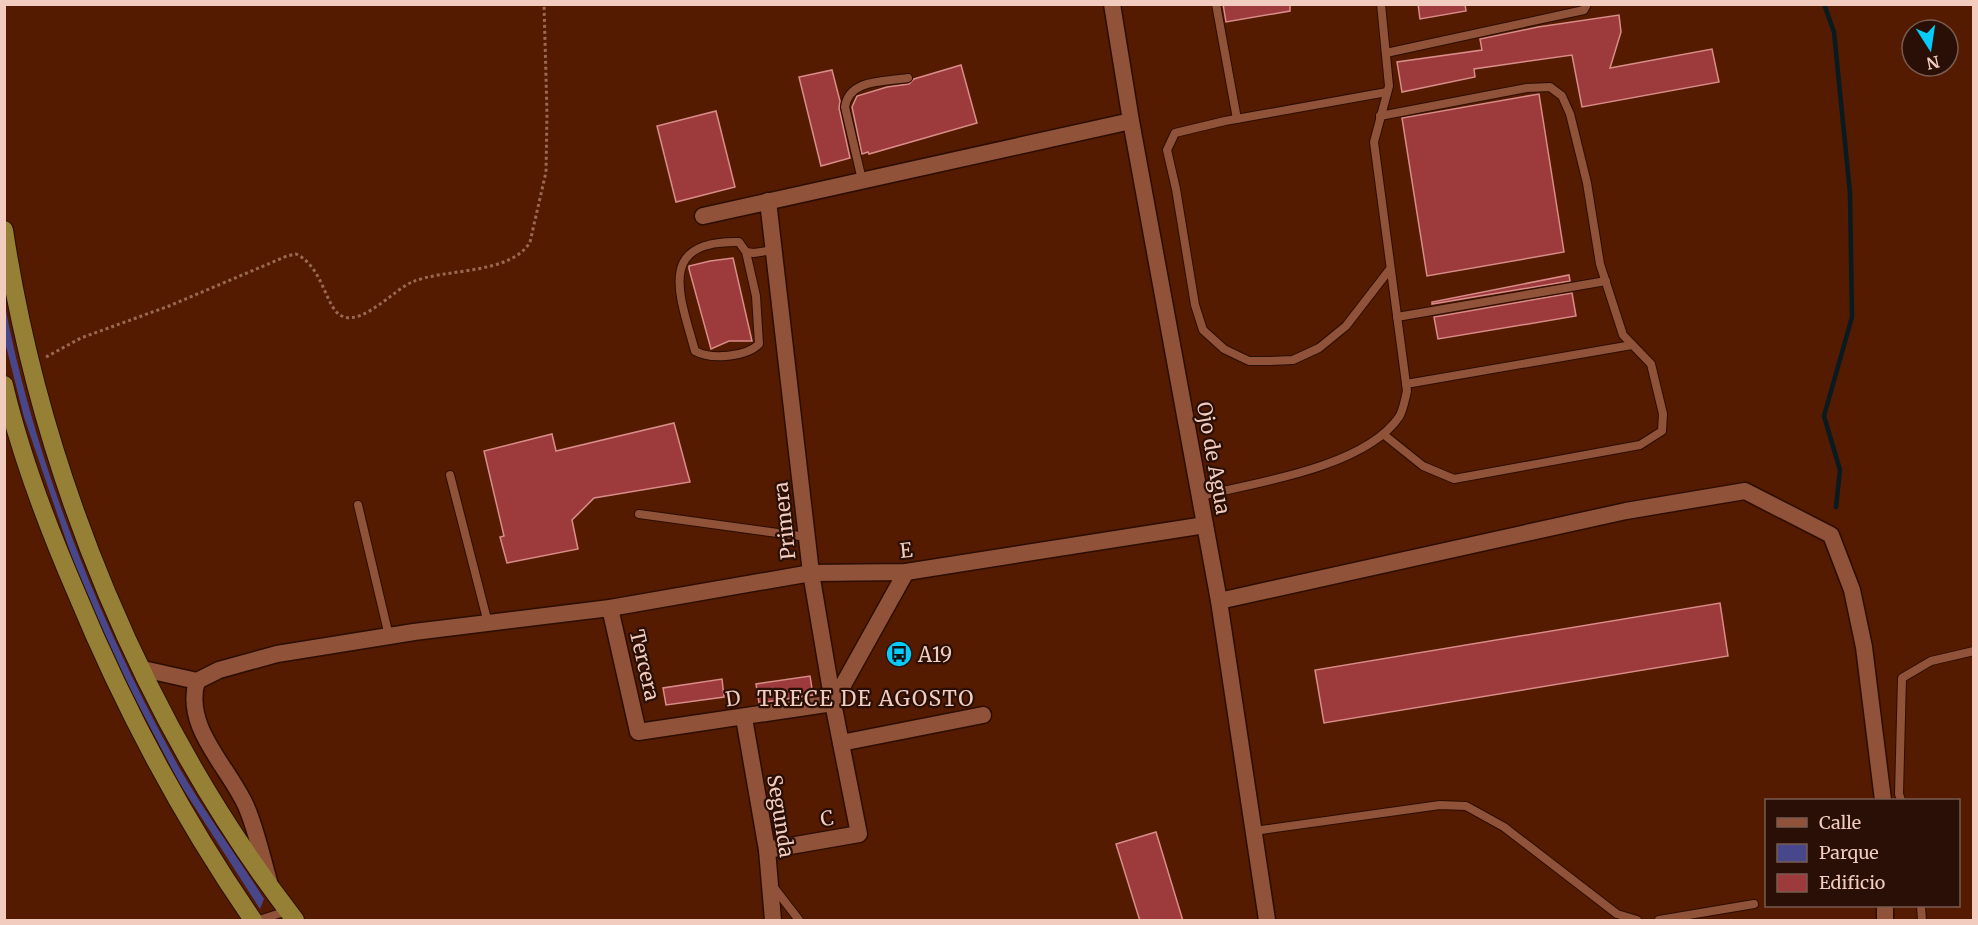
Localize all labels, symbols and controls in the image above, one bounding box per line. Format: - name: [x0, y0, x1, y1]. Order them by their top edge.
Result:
- north arrow: [1900, 18, 1960, 78]
- text: N: [1925, 52, 1941, 74]
- street label: Ojo de Agua: [1192, 400, 1236, 517]
- street label: Primera: [767, 481, 801, 561]
- street label: E: [898, 537, 914, 563]
- street label: Tercera: [625, 627, 665, 703]
- bus stop icon: A19: [884, 639, 914, 669]
- place label: A19: [917, 642, 952, 667]
- street label: D: [724, 685, 742, 711]
- district label: TRECE DE AGOSTO: [757, 685, 975, 712]
- street label: Segunda: [762, 773, 800, 860]
- legend: [1765, 799, 1960, 907]
- street label: C: [818, 805, 836, 831]
- text: Calle: [1819, 811, 1861, 834]
- text: Parque: [1819, 841, 1879, 864]
- text: Edificio: [1819, 871, 1885, 894]

